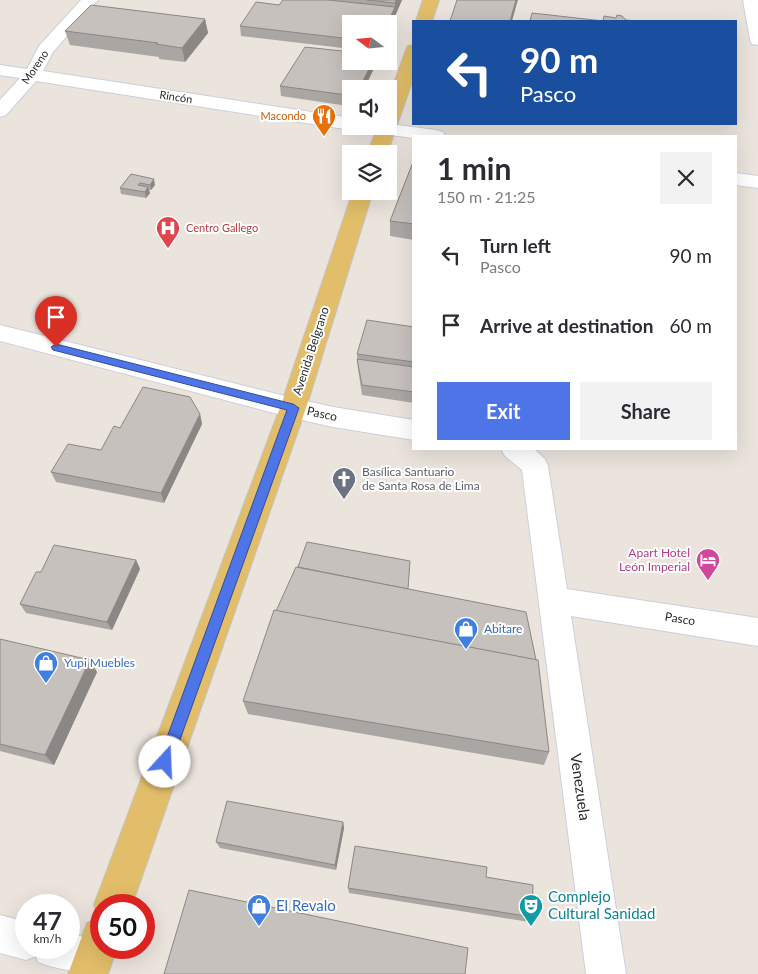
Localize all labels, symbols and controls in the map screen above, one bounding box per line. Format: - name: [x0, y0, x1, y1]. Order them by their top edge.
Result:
- north arrow: [342, 15, 398, 70]
- map controls: [342, 15, 397, 200]
- text: 90 m: [520, 38, 598, 80]
- icon: left: [437, 40, 502, 105]
- street label: Moreno: [19, 47, 51, 86]
- button: sound: [342, 80, 397, 135]
- text: Pasco: [520, 80, 576, 107]
- street label: Rincón: [159, 87, 193, 106]
- restaurant icon: Macondo: [311, 103, 337, 137]
- place label: Macondo: [261, 109, 306, 122]
- button: layers: [342, 145, 397, 200]
- text: 1 min: [437, 150, 511, 186]
- button: close: [660, 152, 712, 204]
- text: 150 m · 21:25: [437, 187, 536, 206]
- hospital icon: Centro Gallego: [155, 215, 181, 249]
- place label: Centro Gallego: [186, 221, 258, 234]
- text: Turn left: [480, 234, 551, 257]
- icon: left: [437, 241, 465, 269]
- text: 90 m: [669, 244, 712, 267]
- text: Pasco: [480, 257, 521, 276]
- pin: [35, 296, 77, 347]
- icon: arrive: [42, 303, 70, 331]
- street label: Avenida Belgrano: [289, 305, 332, 397]
- icon: arrive: [437, 311, 465, 339]
- text: Arrive at destination: [480, 314, 653, 337]
- text: 60 m: [669, 314, 712, 337]
- button: Exit: [437, 382, 570, 440]
- button: Share: [580, 382, 712, 440]
- street label: Pasco: [306, 403, 339, 424]
- place label: Basílica Santuario de Santa Rosa de Lima: [362, 464, 480, 493]
- church icon: Basílica Santuario de Santa Rosa de Lima: [331, 466, 357, 500]
- place label: Apart Hotel León Imperial: [619, 545, 690, 574]
- hotel icon: Apart Hotel León Imperial: [695, 547, 721, 581]
- street label: Pasco: [664, 609, 697, 628]
- shop icon: Abitare: [453, 616, 479, 650]
- place label: Abitare: [484, 621, 522, 636]
- shop icon: Yupi Muebles: [33, 650, 59, 684]
- place label: Yupi Muebles: [64, 655, 135, 670]
- position arrow: [138, 735, 190, 787]
- street label: Venezuela: [567, 752, 595, 821]
- place label: Complejo Cultural Sanidad: [548, 887, 655, 922]
- shop icon: El Revalo: [246, 893, 272, 927]
- theatre icon: Complejo Cultural Sanidad: [518, 893, 544, 927]
- speed limit sign: 50: [90, 894, 155, 959]
- place label: El Revalo: [276, 896, 336, 914]
- text: 47: [33, 905, 62, 935]
- text: km/h: [33, 931, 62, 946]

